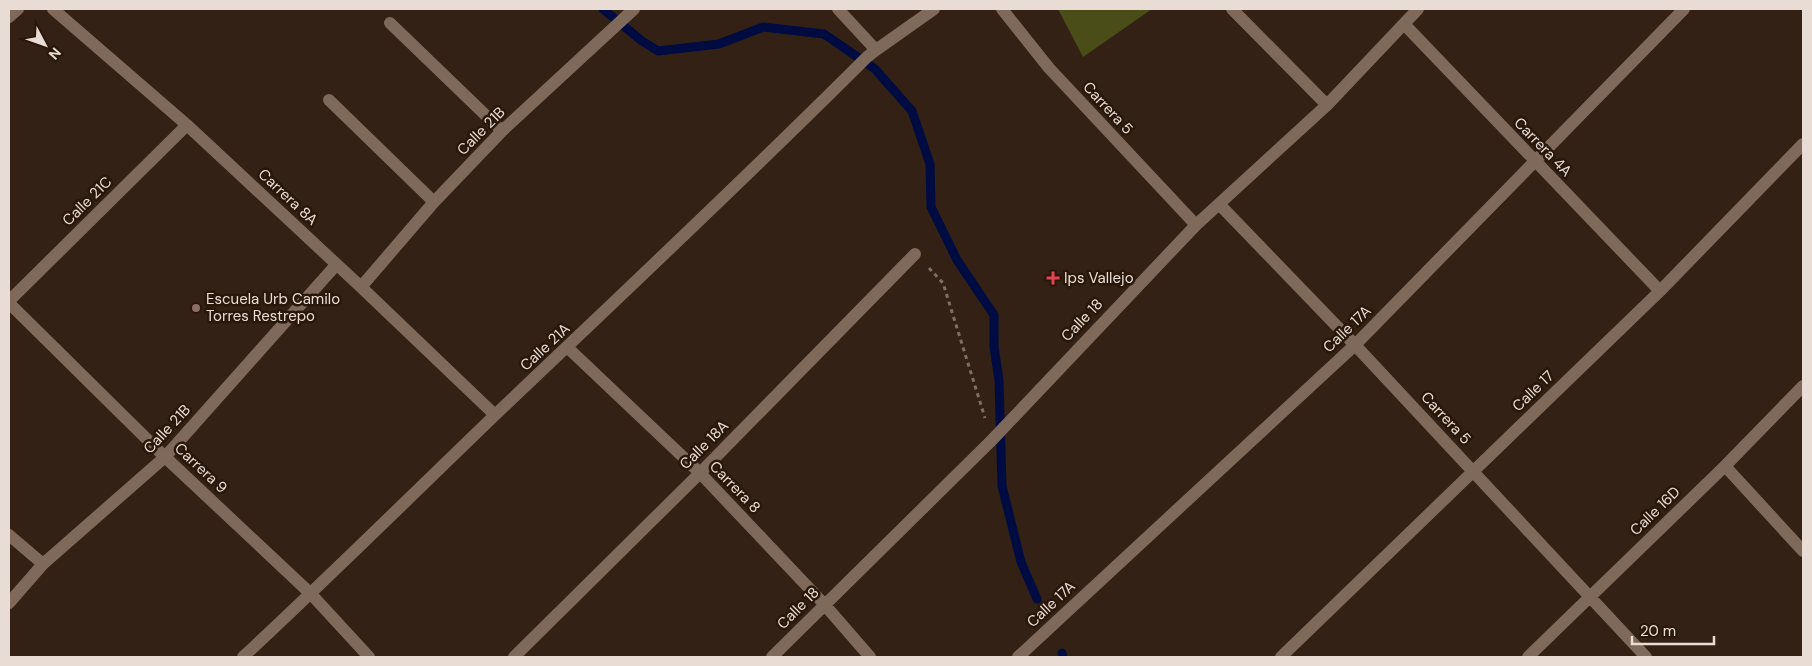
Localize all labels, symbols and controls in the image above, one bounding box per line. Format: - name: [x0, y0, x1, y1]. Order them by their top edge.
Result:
- north arrow: [20, 20, 70, 70]
- text: N: [45, 44, 65, 63]
- street label: Carrera 5: [1078, 77, 1138, 139]
- street label: Calle 21B: [453, 103, 509, 159]
- street label: Carrera 4A: [1510, 113, 1576, 181]
- street label: Carrera 8A: [254, 164, 322, 230]
- street label: Calle 21C: [58, 172, 116, 230]
- place label: Ips Vallejo: [1064, 268, 1134, 288]
- marker: Ips Vallejo: [1046, 271, 1060, 285]
- place label: Escuela Urb Camilo Torres Restrepo: [206, 289, 340, 326]
- street label: Calle 18: [1057, 294, 1107, 346]
- street label: Calle 17A: [1319, 301, 1375, 357]
- marker: Escuela Urb Camilo Torres Restrepo: [190, 302, 202, 314]
- street label: Calle 21A: [516, 319, 574, 375]
- street label: Calle 17: [1508, 366, 1558, 416]
- street label: Carrera 5: [1416, 387, 1476, 449]
- street label: Calle 21B: [139, 400, 195, 458]
- street label: Calle 18A: [675, 416, 733, 474]
- street label: Carrera 9: [170, 438, 232, 498]
- street label: Carrera 8: [705, 457, 765, 517]
- street label: Calle 16D: [1626, 482, 1684, 540]
- street label: Calle 17A: [1022, 576, 1080, 632]
- street label: Calle 18: [773, 583, 823, 633]
- scale bar: [1632, 614, 1714, 646]
- text: 20 m: [1640, 621, 1676, 641]

